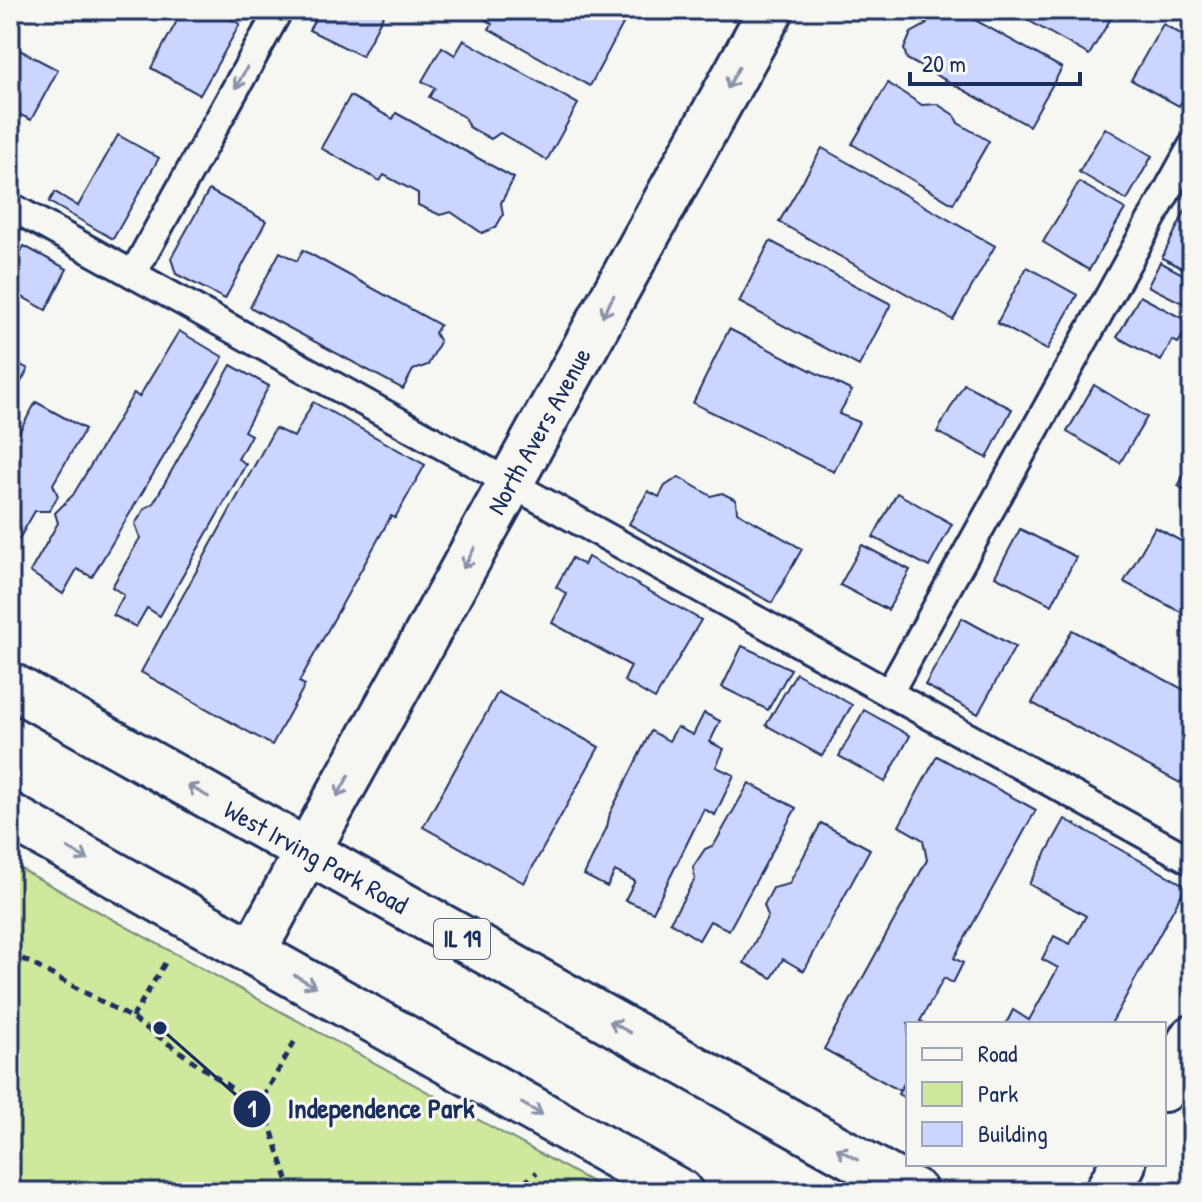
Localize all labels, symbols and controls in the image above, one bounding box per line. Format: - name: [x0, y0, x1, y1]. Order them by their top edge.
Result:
- scale bar: [910, 36, 1080, 86]
- text: 20 m: [922, 47, 966, 79]
- one-way arrow: [233, 66, 249, 90]
- one-way arrow: [725, 66, 741, 90]
- one-way arrow: [599, 294, 615, 317]
- street label: North Avers Avenue: [478, 341, 599, 520]
- one-way arrow: [460, 546, 476, 569]
- one-way arrow: [335, 774, 351, 797]
- one-way arrow: [187, 783, 210, 799]
- street label: West Irving Park Road: [218, 792, 414, 922]
- one-way arrow: [66, 846, 89, 862]
- road number: IL 19: [434, 919, 490, 959]
- one-way arrow: [293, 973, 316, 989]
- one-way arrow: [609, 1019, 633, 1034]
- legend: [906, 1022, 1166, 1166]
- text: Road: [978, 1037, 1017, 1069]
- text: Park: [978, 1077, 1018, 1109]
- callout: Independence Park: [232, 1083, 491, 1135]
- text: Independence Park: [287, 1089, 475, 1128]
- text: 1: [248, 1092, 257, 1124]
- one-way arrow: [519, 1101, 543, 1117]
- text: Building: [978, 1117, 1048, 1149]
- one-way arrow: [836, 1146, 860, 1161]

